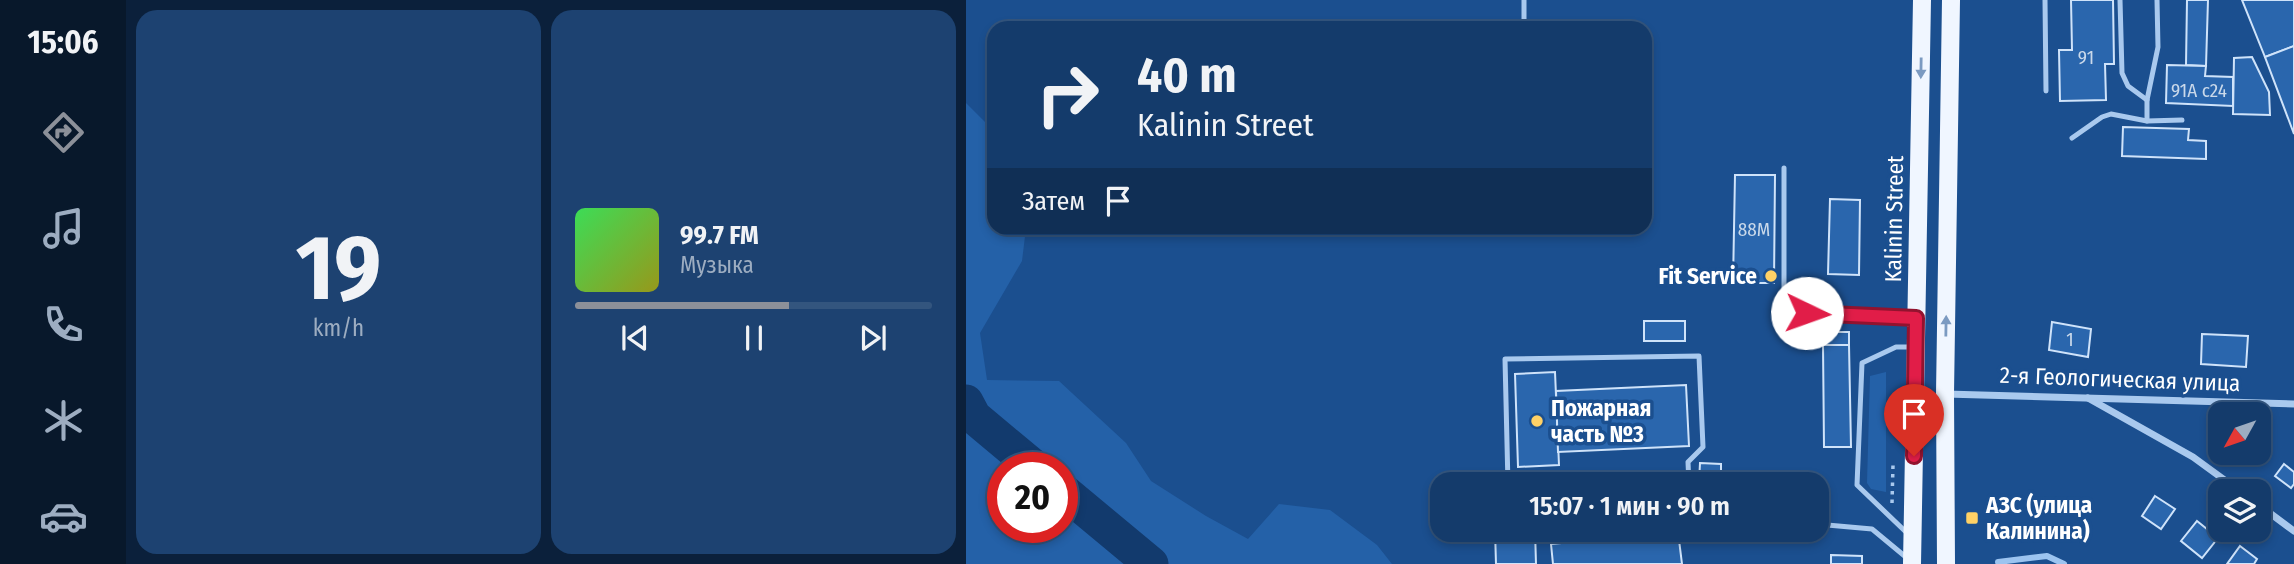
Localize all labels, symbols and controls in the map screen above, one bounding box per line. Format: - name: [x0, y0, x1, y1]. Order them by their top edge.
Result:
- text: 15:06: [28, 23, 98, 61]
- text: 40 m: [1137, 46, 1237, 105]
- house number: 91: [2078, 46, 2094, 69]
- icon: right: [1022, 49, 1113, 140]
- one-way arrow: [1915, 57, 1927, 79]
- house number: 91А с24: [2171, 79, 2227, 102]
- text: Kalinin Street: [1137, 106, 1314, 144]
- icon: directions: [39, 108, 88, 157]
- street label: Kalinin Street: [1879, 155, 1909, 283]
- icon: arrive: [1099, 182, 1137, 220]
- text: Затем: [1022, 186, 1085, 217]
- icon: music: [39, 204, 88, 253]
- text: 19: [296, 214, 381, 323]
- house number: 88М: [1738, 218, 1770, 241]
- text: 99.7 FM: [680, 220, 759, 251]
- text: Музыка: [680, 251, 754, 279]
- place label: Fit Service: [1659, 262, 1757, 290]
- marker: Fit Service: [1763, 268, 1779, 284]
- position arrow: [1770, 276, 1844, 350]
- icon: phone: [39, 300, 88, 349]
- text: km/h: [313, 314, 364, 342]
- one-way arrow: [1941, 314, 1952, 336]
- icon: previous: [616, 319, 654, 357]
- icon: pause: [735, 319, 773, 357]
- icon: next: [854, 319, 892, 357]
- house number: 1: [2066, 328, 2074, 351]
- street label: 2-я Геологическая улица: [1999, 361, 2241, 397]
- pin: [1884, 384, 1944, 456]
- place label: Пожарная часть №3: [1551, 394, 1651, 448]
- icon: arrive: [1895, 395, 1933, 433]
- icon: climate: [39, 396, 88, 445]
- north arrow: [2208, 402, 2272, 466]
- map controls: [2208, 402, 2271, 542]
- marker: Пожарная часть №3: [1529, 413, 1545, 429]
- speed limit sign: 20: [987, 452, 1078, 543]
- button: layers: [2208, 479, 2271, 542]
- text: 15:07 · 1 мин · 90 m: [1529, 491, 1730, 522]
- place label: АЗС (улица Калинина): [1985, 491, 2092, 545]
- icon: car: [39, 492, 88, 541]
- marker: АЗС (улица Калинина): [1964, 510, 1980, 526]

